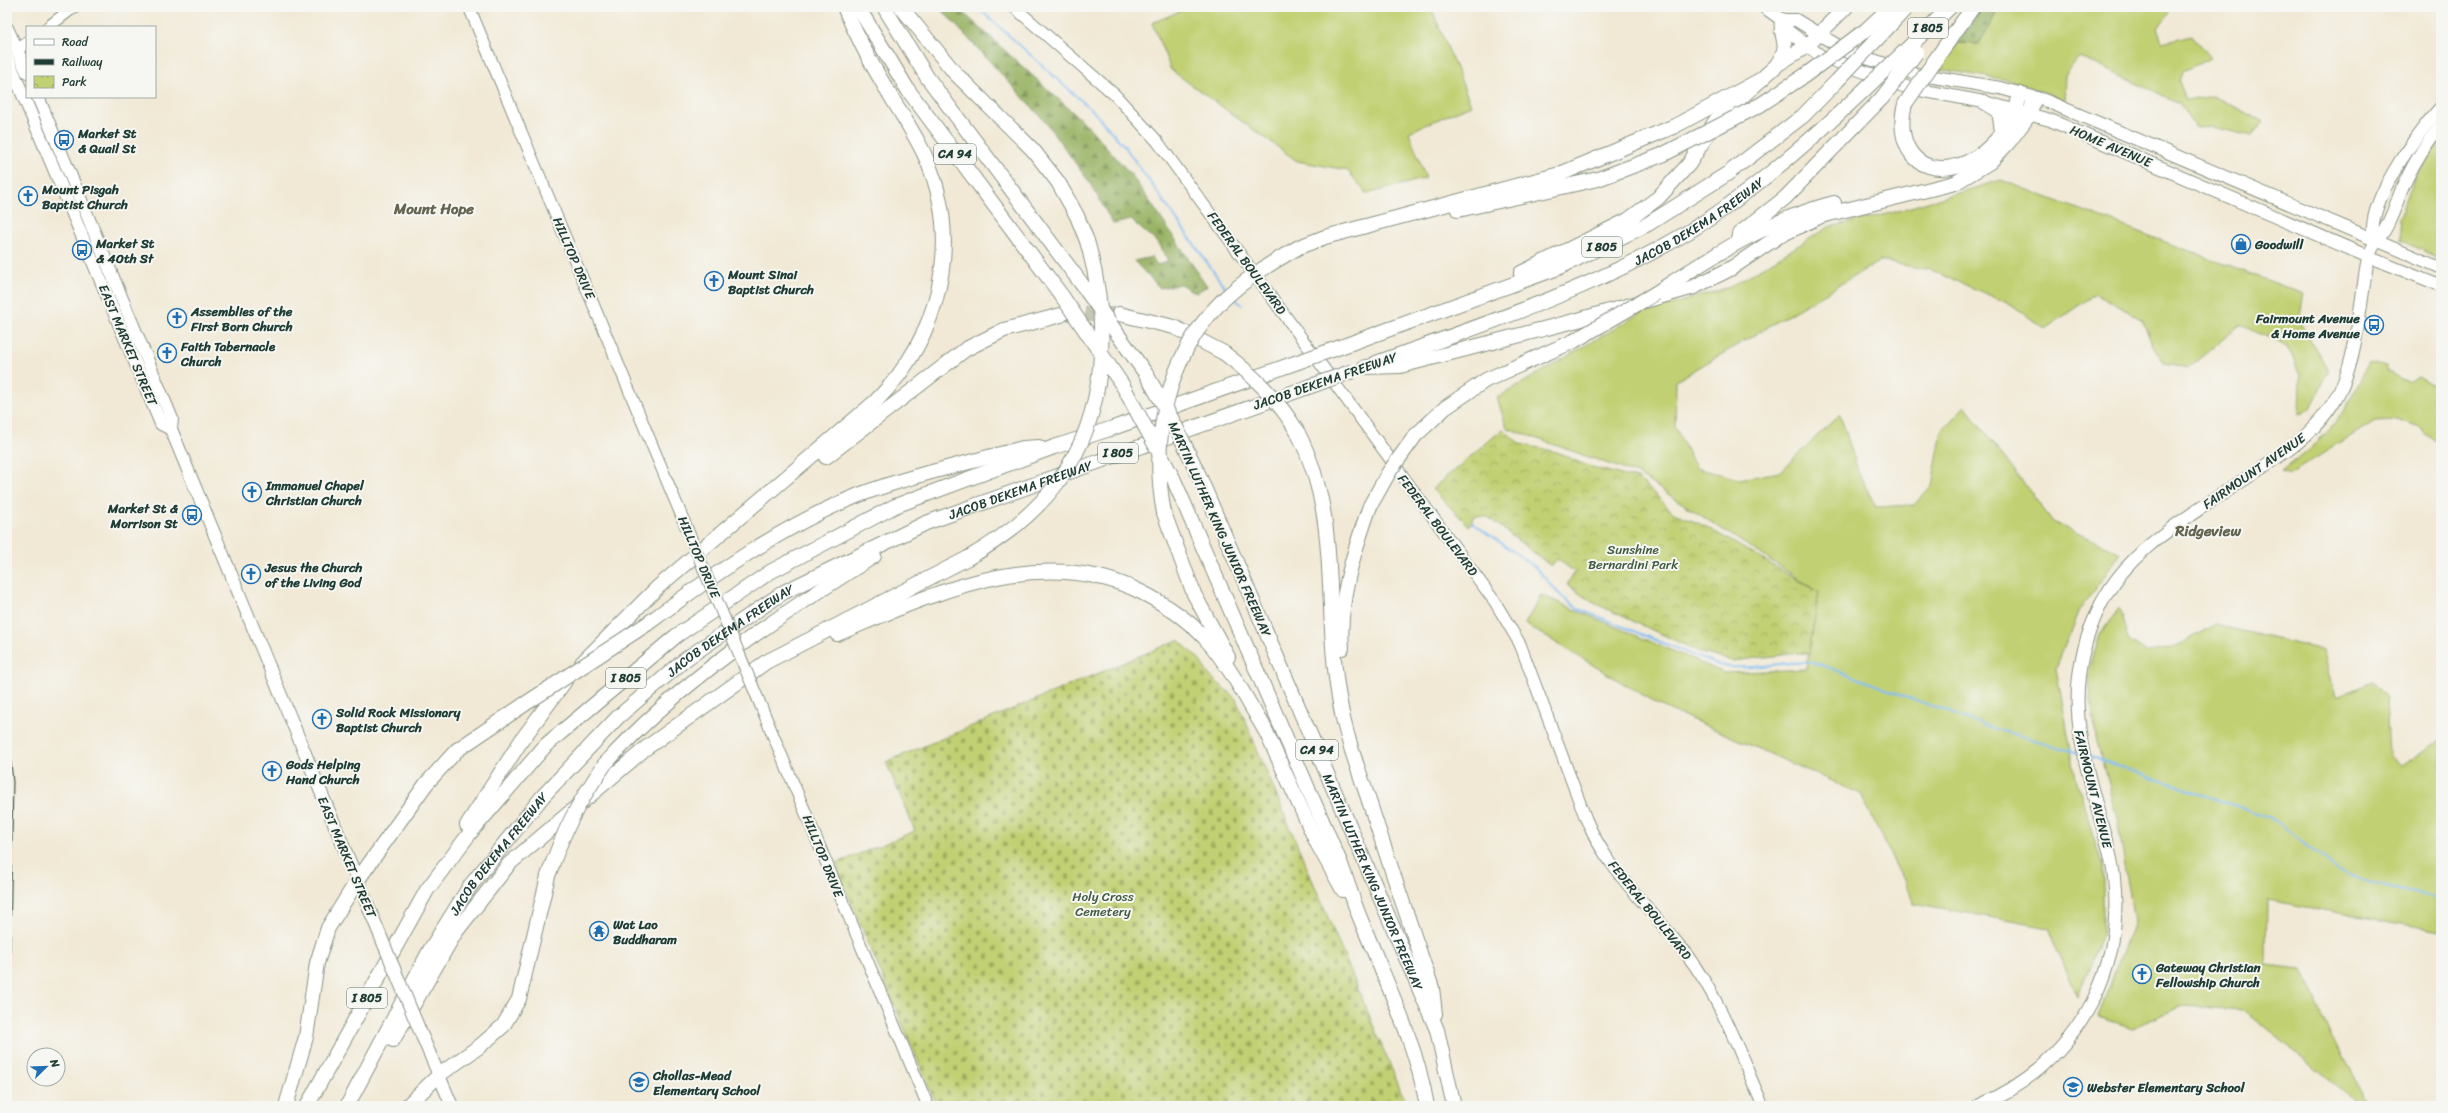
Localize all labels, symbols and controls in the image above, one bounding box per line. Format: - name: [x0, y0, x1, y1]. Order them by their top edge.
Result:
- road number: I 805: [1908, 18, 1948, 38]
- legend: [26, 26, 156, 98]
- text: Road: [62, 31, 89, 53]
- text: Railway: [62, 51, 103, 73]
- text: Park: [62, 71, 87, 93]
- street label: HOME AVENUE: [2066, 118, 2156, 174]
- place label: Market St & Quail St: [77, 122, 137, 160]
- bus stop icon: Market St & Quail St: [53, 129, 75, 151]
- road number: CA 94: [934, 144, 976, 164]
- street label: JACOB DEKEMA FREEWAY: [1629, 170, 1770, 272]
- place label: Mount Pisgah Baptist Church: [41, 178, 128, 216]
- church icon: Mount Pisgah Baptist Church: [17, 185, 39, 207]
- district label: Mount Hope: [393, 196, 474, 222]
- street label: FEDERAL BOULEVARD: [1201, 206, 1293, 320]
- street label: HILLTOP DRIVE: [546, 213, 602, 304]
- place label: Market St & 40th St: [95, 232, 155, 270]
- shop icon: Goodwill: [2230, 233, 2252, 255]
- place label: Goodwill: [2254, 233, 2304, 256]
- road number: I 805: [1582, 237, 1622, 257]
- bus stop icon: Market St & 40th St: [71, 239, 93, 261]
- place label: Mount Sinai Baptist Church: [727, 263, 814, 301]
- church icon: Mount Sinai Baptist Church: [703, 270, 725, 292]
- street label: EAST MARKET STREET: [92, 280, 164, 410]
- place label: Assemblies of the First Born Church: [190, 300, 293, 338]
- church icon: Assemblies of the First Born Church: [166, 307, 188, 329]
- place label: Fairmount Avenue & Home Avenue: [2255, 307, 2360, 345]
- bus stop icon: Fairmount Avenue & Home Avenue: [2363, 314, 2385, 336]
- place label: Faith Tabernacle Church: [180, 335, 276, 373]
- church icon: Faith Tabernacle Church: [156, 342, 178, 364]
- street label: JACOB DEKEMA FREEWAY: [1249, 345, 1401, 417]
- street label: MARTIN LUTHER KING JUNIOR FREEWAY: [1162, 417, 1278, 641]
- street label: FAIRMOUNT AVENUE: [2198, 426, 2311, 515]
- road number: I 805: [1098, 443, 1138, 463]
- street label: JACOB DEKEMA FREEWAY: [944, 453, 1096, 526]
- street label: FEDERAL BOULEVARD: [1392, 469, 1484, 581]
- place label: Immanuel Chapel Christian Church: [265, 474, 365, 512]
- church icon: Immanuel Chapel Christian Church: [241, 481, 263, 503]
- place label: Market St & Morrison St: [107, 497, 179, 535]
- bus stop icon: Market St & Morrison St: [181, 504, 203, 526]
- street label: HILLTOP DRIVE: [671, 512, 727, 603]
- district label: Ridgeview: [2174, 518, 2241, 544]
- park label: Sunshine Bernardini Park: [1588, 538, 1678, 576]
- place label: Jesus the Church of the Living God: [264, 556, 362, 594]
- church icon: Jesus the Church of the Living God: [240, 563, 262, 585]
- street label: JACOB DEKEMA FREEWAY: [660, 577, 798, 683]
- road number: I 805: [606, 668, 646, 688]
- place label: Solid Rock Missionary Baptist Church: [335, 701, 461, 739]
- church icon: Solid Rock Missionary Baptist Church: [311, 708, 333, 730]
- street label: FAIRMOUNT AVENUE: [2067, 727, 2119, 851]
- road number: CA 94: [1296, 740, 1338, 760]
- place label: Gods Helping Hand Church: [285, 753, 361, 791]
- church icon: Gods Helping Hand Church: [261, 760, 283, 782]
- street label: MARTIN LUTHER KING JUNIOR FREEWAY: [1317, 770, 1430, 995]
- street label: JACOB DEKEMA FREEWAY: [442, 786, 554, 921]
- street label: EAST MARKET STREET: [311, 792, 383, 922]
- street label: HILLTOP DRIVE: [796, 811, 850, 902]
- street label: FEDERAL BOULEVARD: [1602, 855, 1698, 965]
- park label: Holy Cross Cemetery: [1072, 885, 1134, 923]
- place label: Wat Lao Buddharam: [613, 913, 677, 951]
- temple icon: Wat Lao Buddharam: [588, 920, 610, 942]
- place label: Gateway Christian Fellowship Church: [2155, 956, 2262, 994]
- church icon: Gateway Christian Fellowship Church: [2131, 963, 2153, 985]
- road number: I 805: [347, 988, 387, 1008]
- north arrow: [26, 1047, 66, 1087]
- text: N: [44, 1055, 65, 1071]
- place label: Chollas-Mead Elementary School: [652, 1064, 762, 1102]
- school or university icon: Chollas-Mead Elementary School: [628, 1071, 650, 1093]
- school or university icon: Webster Elementary School: [2062, 1076, 2084, 1098]
- place label: Webster Elementary School: [2087, 1076, 2246, 1099]

